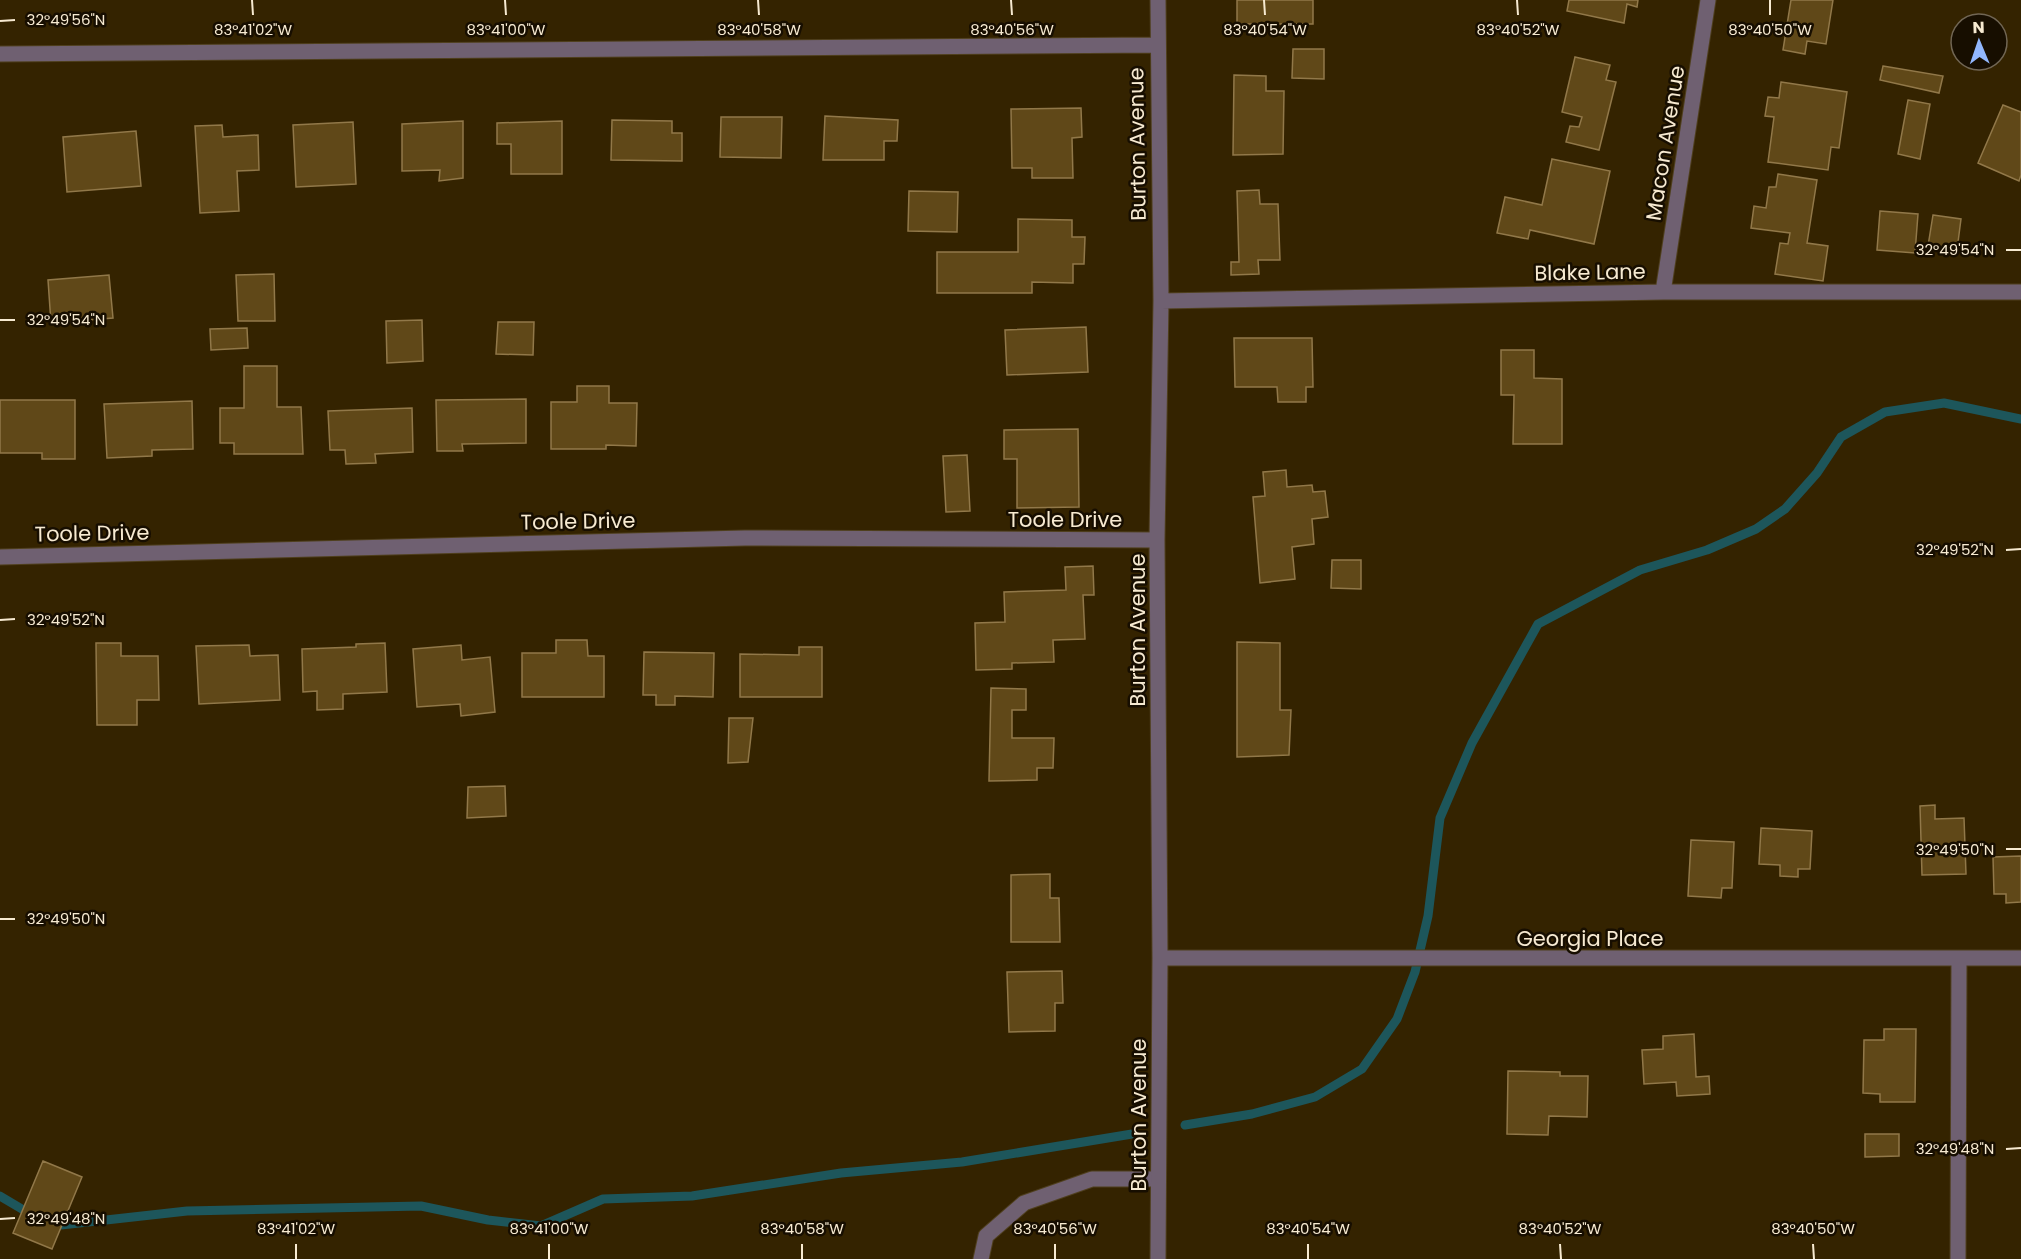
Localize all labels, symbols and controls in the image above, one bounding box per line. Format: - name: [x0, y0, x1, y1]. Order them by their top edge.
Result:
- text: 32°49'56"N: [27, 9, 105, 30]
- north arrow: [1949, 12, 2009, 72]
- text: N: [1972, 16, 1985, 39]
- text: 83°41'02"W: [214, 19, 292, 40]
- text: 83°41'00"W: [467, 19, 546, 40]
- text: 83°40'58"W: [717, 19, 801, 40]
- text: 83°40'56"W: [970, 19, 1054, 40]
- text: 83°40'54"W: [1223, 19, 1307, 40]
- text: 83°40'52"W: [1477, 19, 1560, 40]
- text: 83°40'50"W: [1728, 19, 1812, 40]
- street label: Macon Avenue: [1638, 64, 1692, 222]
- street label: Burton Avenue: [1121, 67, 1153, 221]
- text: 32°49'54"N: [1916, 239, 1994, 260]
- street label: Blake Lane: [1534, 257, 1646, 287]
- text: 32°49'54"N: [27, 309, 105, 330]
- street label: Toole Drive: [1008, 505, 1122, 534]
- street label: Toole Drive: [520, 506, 636, 536]
- street label: Toole Drive: [34, 518, 150, 548]
- text: 32°49'52"N: [1916, 539, 1994, 560]
- street label: Burton Avenue: [1123, 553, 1152, 707]
- text: 32°49'52"N: [27, 609, 105, 630]
- text: 32°49'50"N: [1916, 839, 1994, 860]
- text: 32°49'50"N: [27, 908, 105, 929]
- street label: Georgia Place: [1516, 924, 1664, 953]
- street label: Burton Avenue: [1124, 1038, 1153, 1192]
- text: 32°49'48"N: [1916, 1138, 1994, 1159]
- text: 32°49'48"N: [27, 1208, 105, 1229]
- text: 83°41'02"W: [257, 1218, 335, 1239]
- text: 83°41'00"W: [510, 1218, 589, 1239]
- text: 83°40'58"W: [760, 1218, 844, 1239]
- text: 83°40'56"W: [1013, 1218, 1097, 1239]
- text: 83°40'54"W: [1266, 1218, 1350, 1239]
- text: 83°40'52"W: [1519, 1218, 1602, 1239]
- text: 83°40'50"W: [1771, 1218, 1855, 1239]

